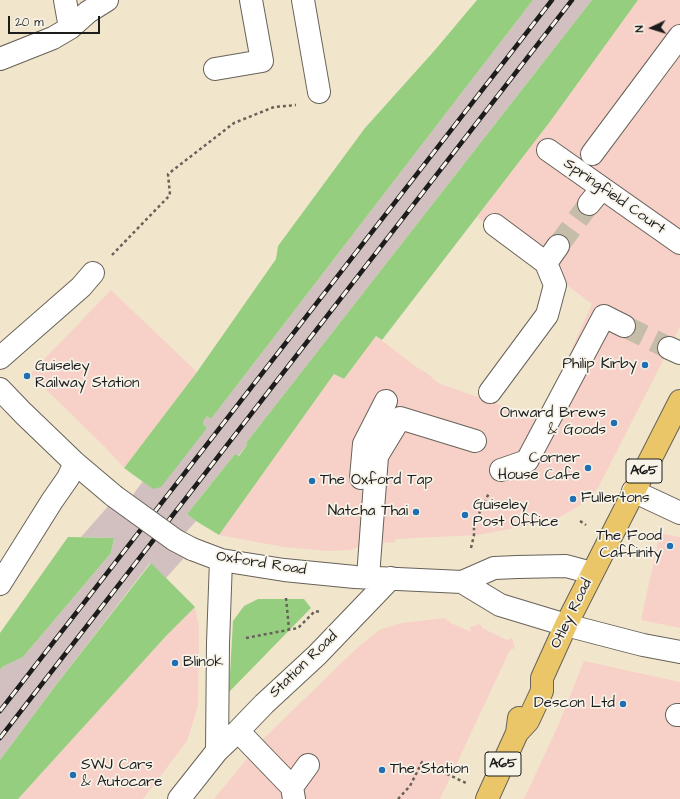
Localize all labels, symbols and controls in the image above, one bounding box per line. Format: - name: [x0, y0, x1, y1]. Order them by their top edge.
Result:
- scale bar: [10, 8, 102, 34]
- north arrow: [632, 8, 672, 48]
- text: 20 m: [15, 14, 44, 31]
- text: N: [632, 25, 647, 33]
- street label: Springfield Court: [560, 155, 668, 239]
- place label: Philip Kirby: [562, 356, 637, 374]
- place label: Guiseley Railway Station: [35, 358, 140, 393]
- marker: Philip Kirby: [640, 360, 650, 370]
- marker: Guiseley Railway Station: [22, 371, 32, 381]
- place label: Onward Brews & Goods: [500, 405, 606, 440]
- marker: Onward Brews & Goods: [609, 418, 619, 428]
- place label: Corner House Cafe: [498, 450, 580, 485]
- road number: A65: [626, 459, 662, 483]
- marker: Corner House Cafe: [583, 463, 593, 473]
- place label: The Oxford Tap: [320, 472, 433, 490]
- marker: The Oxford Tap: [307, 476, 317, 486]
- place label: Fullertons: [581, 490, 650, 508]
- marker: Fullertons: [568, 494, 578, 504]
- place label: Guiseley Post Office: [473, 497, 558, 532]
- place label: Natcha Thai: [328, 503, 408, 521]
- marker: Natcha Thai: [411, 507, 421, 517]
- marker: Guiseley Post Office: [460, 510, 470, 520]
- place label: The Food Caffinity: [596, 528, 662, 563]
- marker: The Food Caffinity: [665, 541, 675, 551]
- street label: Oxford Road: [215, 548, 307, 580]
- street label: Otley Road: [547, 576, 597, 652]
- street label: Station Road: [266, 628, 342, 702]
- place label: Blinok: [183, 654, 223, 672]
- marker: Blinok: [170, 658, 180, 668]
- place label: Descon Ltd: [534, 695, 615, 713]
- marker: Descon Ltd: [618, 699, 628, 709]
- road number: A65: [485, 752, 521, 776]
- place label: SWJ Cars & Autocare: [81, 757, 162, 792]
- place label: The Station: [390, 761, 469, 779]
- marker: The Station: [377, 765, 387, 775]
- marker: SWJ Cars & Autocare: [68, 770, 78, 780]

